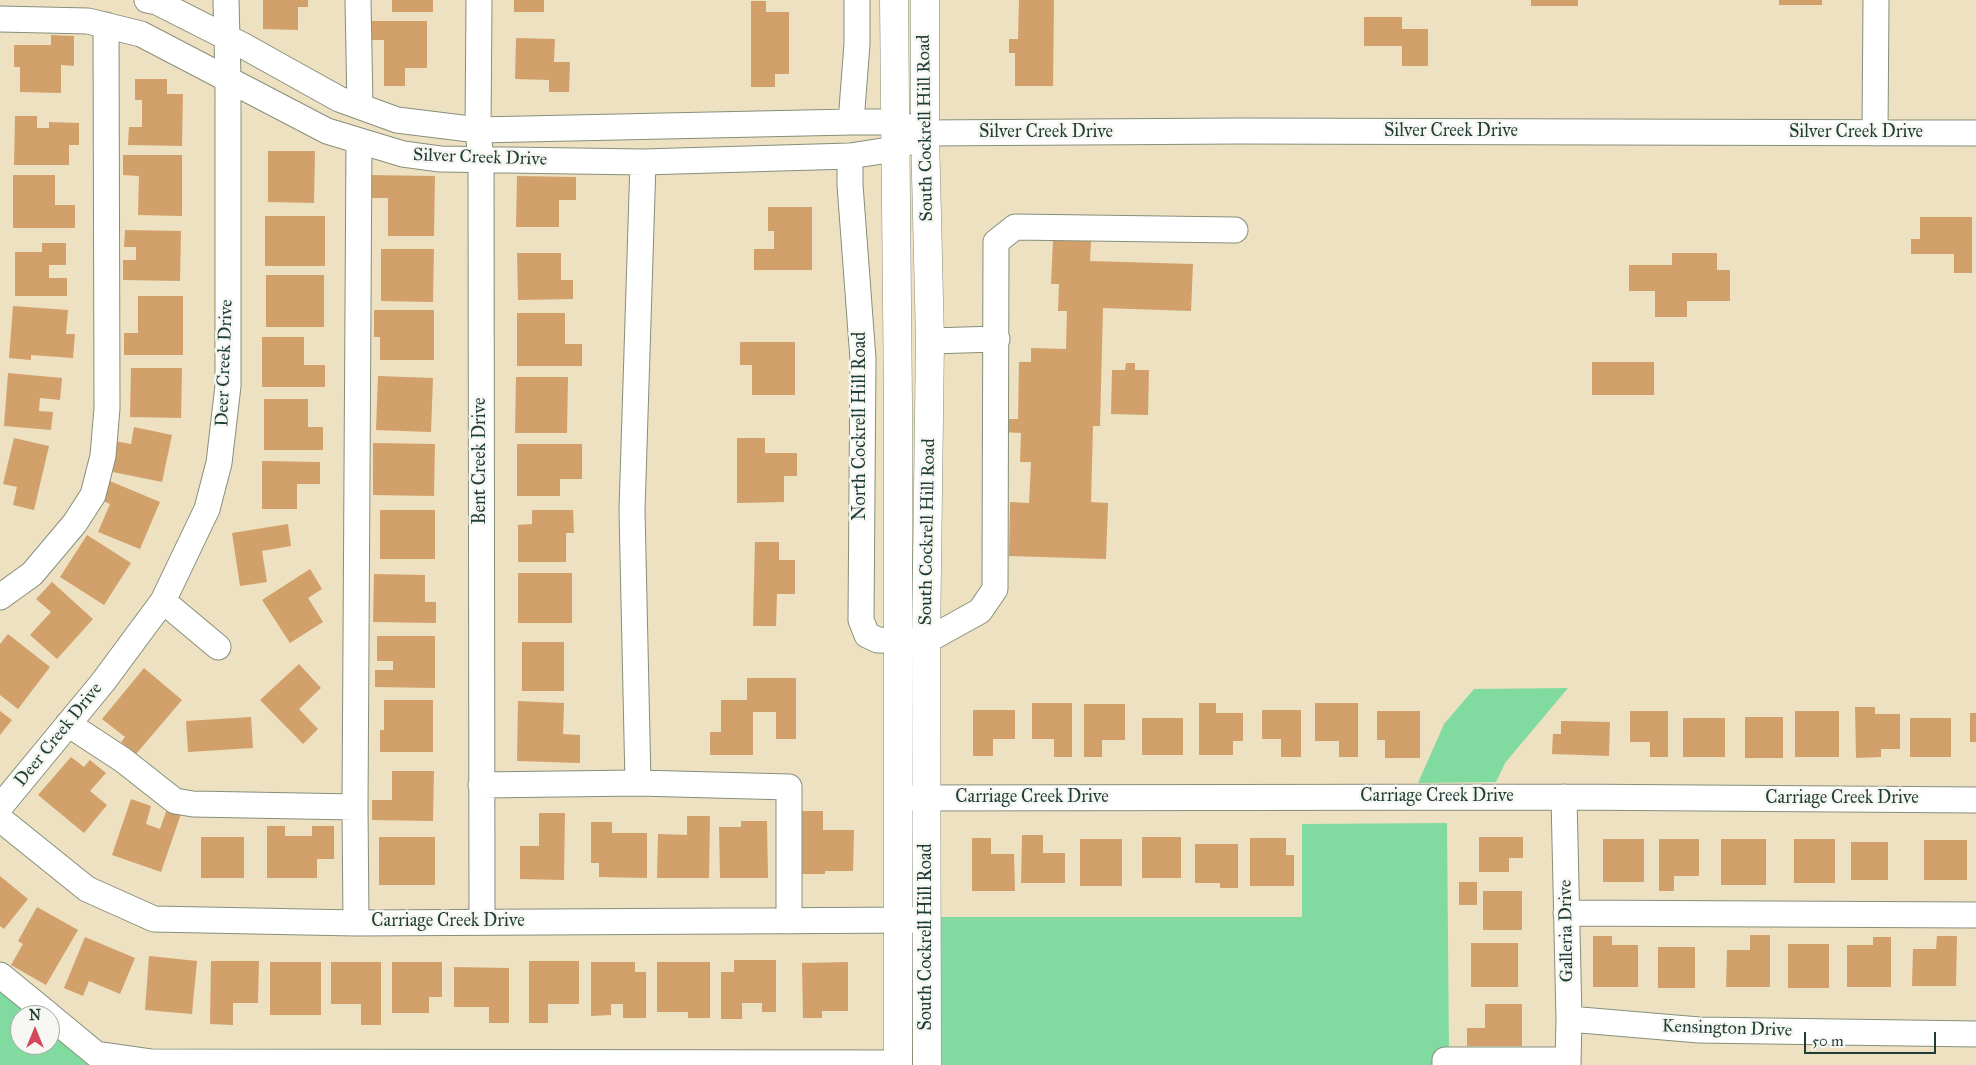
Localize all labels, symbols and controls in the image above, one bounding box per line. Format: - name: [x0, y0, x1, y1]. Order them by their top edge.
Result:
- street label: South Cockrell Hill Road: [914, 34, 938, 222]
- street label: Silver Creek Drive: [1384, 121, 1518, 143]
- street label: Silver Creek Drive: [979, 122, 1113, 144]
- street label: Silver Creek Drive: [1789, 122, 1923, 144]
- street label: Silver Creek Drive: [413, 145, 547, 171]
- street label: Deer Creek Drive: [212, 299, 238, 427]
- street label: North Cockrell Hill Road: [850, 332, 872, 520]
- street label: Bent Creek Drive: [470, 398, 492, 524]
- street label: South Cockrell Hill Road: [916, 438, 940, 626]
- street label: Deer Creek Drive: [10, 679, 108, 791]
- street label: Carriage Creek Drive: [1360, 786, 1514, 808]
- street label: Carriage Creek Drive: [955, 787, 1109, 809]
- street label: Carriage Creek Drive: [1765, 788, 1919, 810]
- street label: South Cockrell Hill Road: [916, 843, 938, 1031]
- street label: Galleria Drive: [1555, 879, 1579, 983]
- street label: Carriage Creek Drive: [371, 911, 525, 933]
- north arrow: [10, 1005, 60, 1055]
- text: N: [29, 1007, 41, 1024]
- street label: Kensington Drive: [1662, 1016, 1792, 1042]
- scale bar: [1806, 1022, 1938, 1054]
- text: 50 m: [1812, 1032, 1844, 1050]

